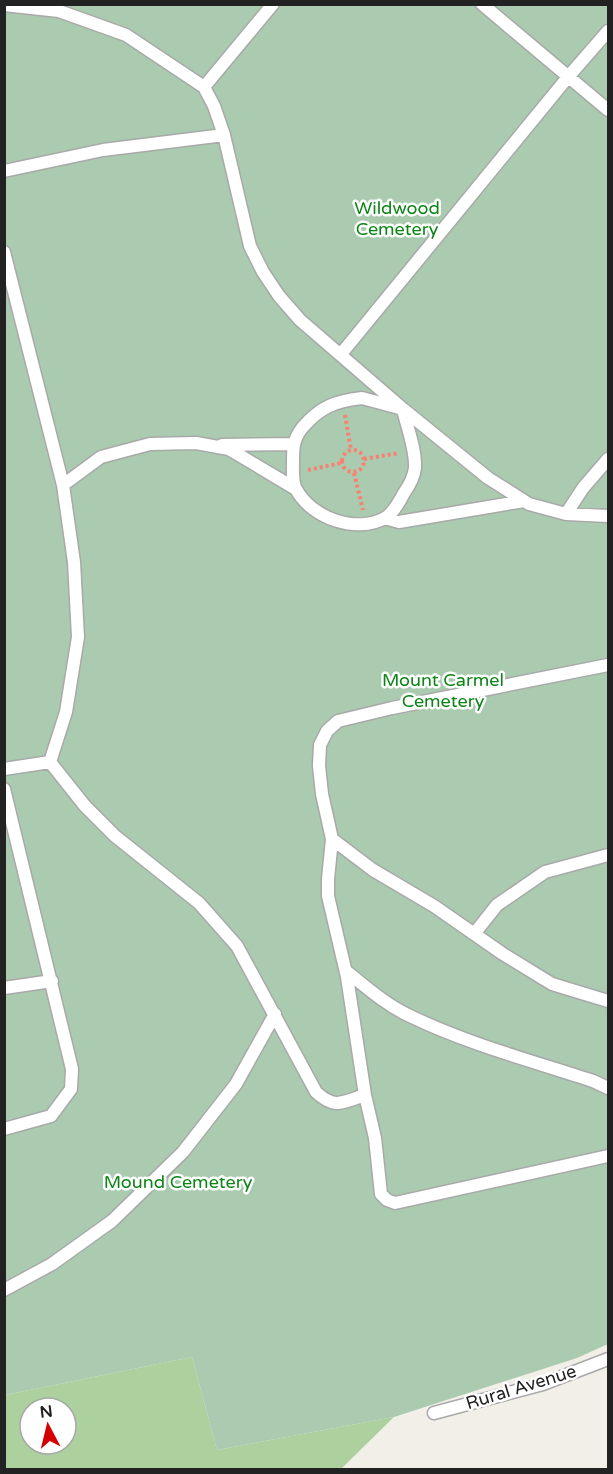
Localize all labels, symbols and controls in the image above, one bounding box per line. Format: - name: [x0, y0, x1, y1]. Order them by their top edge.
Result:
- park label: Wildwood Cemetery: [354, 197, 440, 240]
- park label: Mount Carmel Cemetery: [382, 669, 504, 712]
- park label: Mound Cemetery: [104, 1171, 253, 1193]
- street label: Rural Avenue: [463, 1360, 579, 1414]
- north arrow: [18, 1396, 78, 1456]
- text: N: [39, 1401, 54, 1423]

